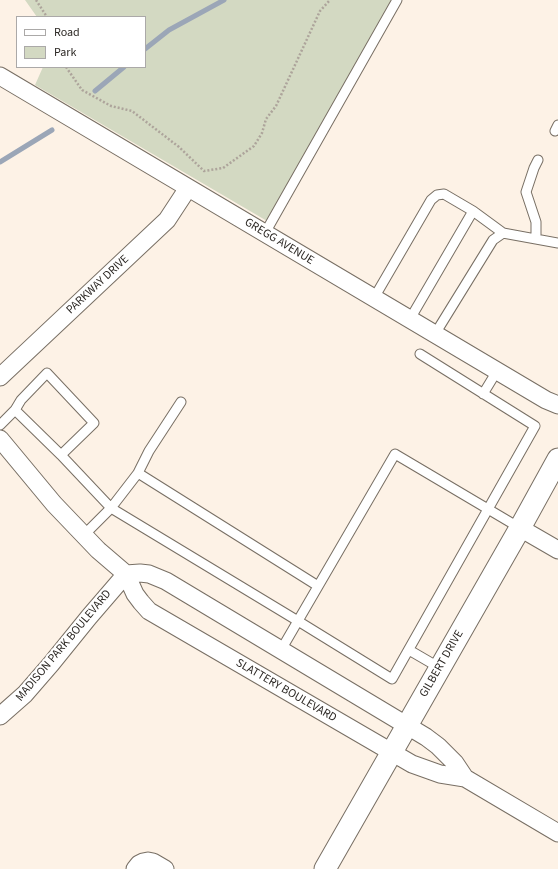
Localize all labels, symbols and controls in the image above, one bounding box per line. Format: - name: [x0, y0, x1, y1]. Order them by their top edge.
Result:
- legend: [16, 16, 146, 68]
- text: Road: [54, 24, 80, 41]
- text: Park: [54, 44, 76, 61]
- street label: GREGG AVENUE: [242, 216, 316, 268]
- street label: PARKWAY DRIVE: [64, 252, 132, 318]
- street label: MADISON PARK BOULEVARD: [13, 587, 115, 705]
- street label: GILBERT DRIVE: [417, 628, 467, 700]
- street label: SLATTERY BOULEVARD: [233, 656, 339, 726]

